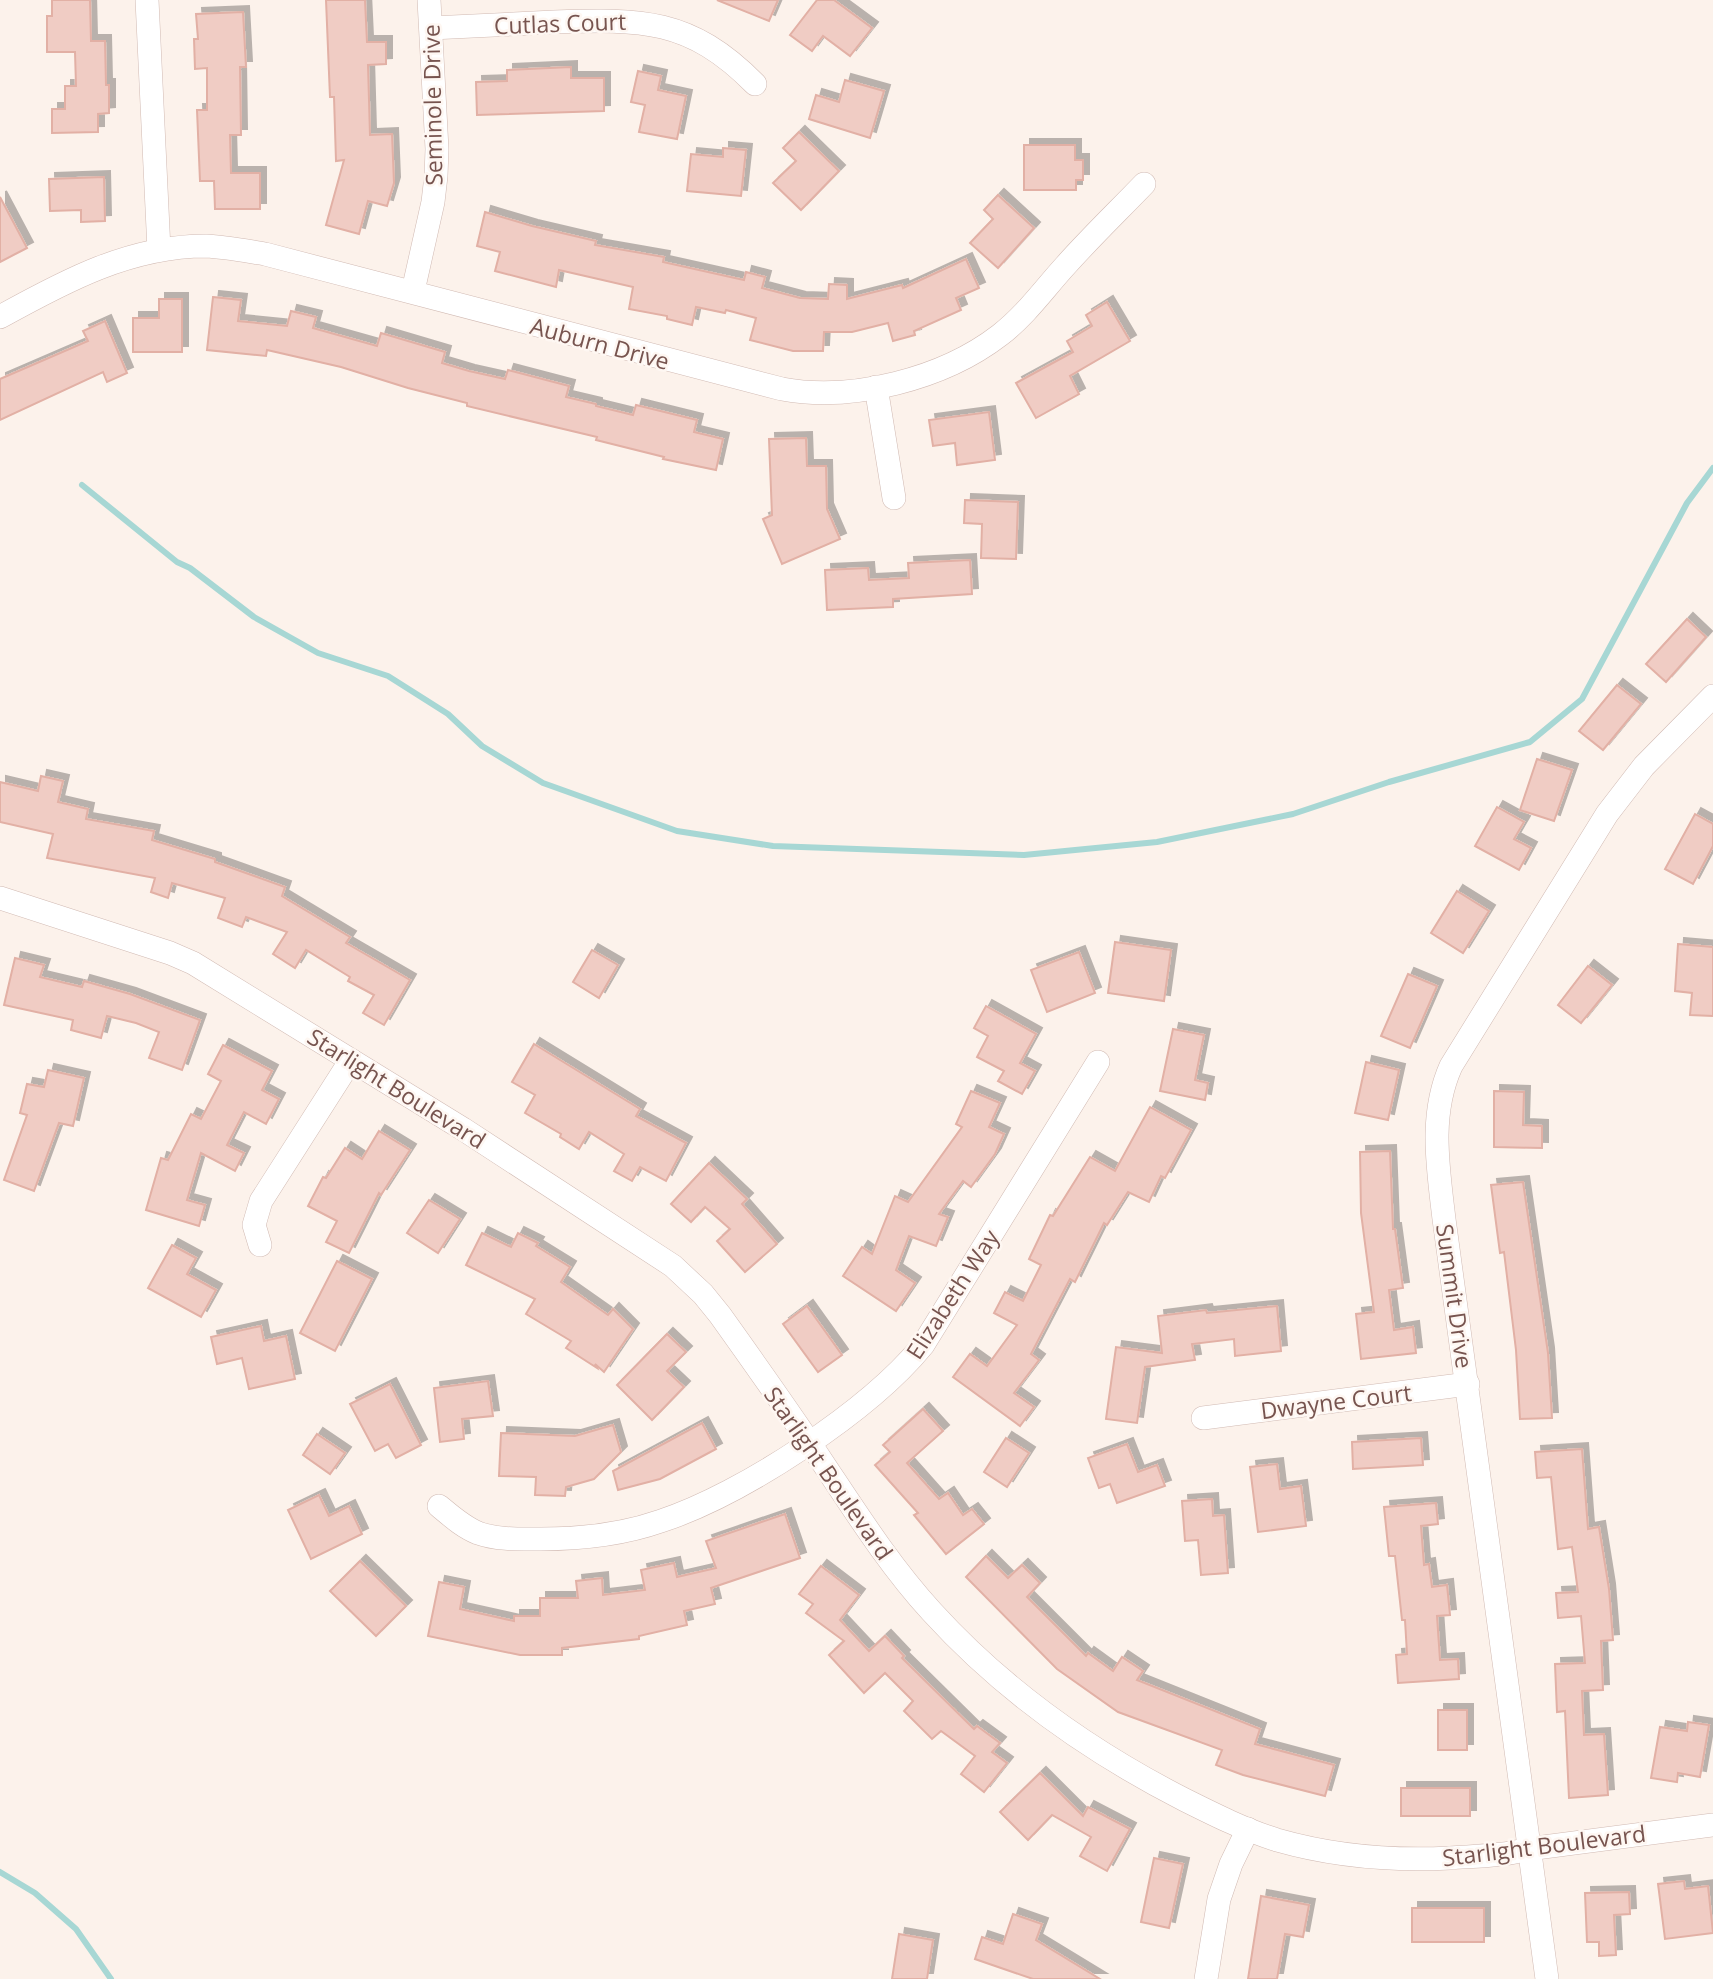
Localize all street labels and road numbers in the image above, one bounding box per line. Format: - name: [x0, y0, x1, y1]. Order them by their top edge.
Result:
- street label: Cutlas Court: [493, 5, 627, 41]
- street label: Seminole Drive: [415, 24, 449, 186]
- street label: Auburn Drive: [527, 309, 673, 377]
- street label: Starlight Boulevard: [302, 1020, 492, 1156]
- street label: Summit Drive: [1429, 1222, 1481, 1370]
- street label: Elizabeth Way: [898, 1223, 1006, 1365]
- street label: Dwayne Court: [1259, 1376, 1413, 1426]
- street label: Starlight Boulevard: [757, 1380, 901, 1566]
- street label: Starlight Boulevard: [1440, 1817, 1648, 1873]

